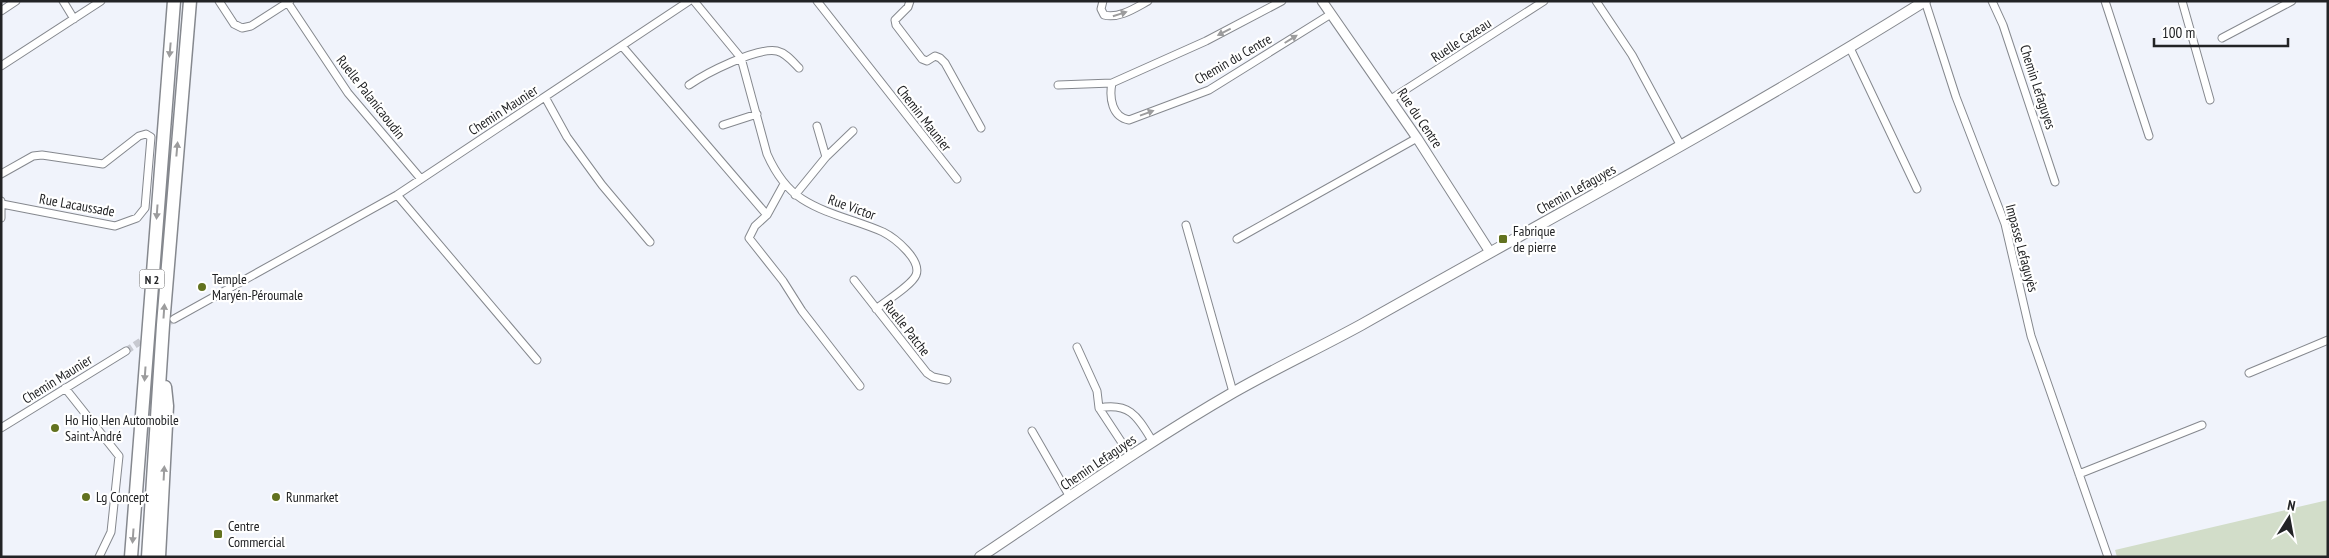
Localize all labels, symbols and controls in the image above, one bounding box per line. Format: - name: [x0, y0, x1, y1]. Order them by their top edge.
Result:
- one-way arrow: [1113, 9, 1128, 17]
- street label: Ruelle Cazeau: [1428, 14, 1494, 66]
- scale bar: [2154, 15, 2288, 47]
- text: 100 m: [2162, 23, 2195, 42]
- one-way arrow: [1216, 28, 1231, 36]
- street label: Chemin du Centre: [1191, 30, 1275, 88]
- one-way arrow: [1285, 35, 1298, 44]
- one-way arrow: [166, 42, 174, 58]
- street label: Chemin Lefaguyes: [2016, 43, 2060, 132]
- street label: Ruelle Palanicaoudin: [333, 52, 409, 142]
- street label: Chemin Maunier: [465, 81, 541, 139]
- street label: Chemin Maunier: [893, 81, 956, 155]
- street label: Rue du Centre: [1394, 85, 1447, 151]
- one-way arrow: [1140, 109, 1155, 117]
- one-way arrow: [173, 140, 181, 156]
- street label: Chemin Lefaguyes: [1533, 160, 1619, 218]
- street label: Rue Lacaussade: [38, 190, 116, 221]
- street label: Rue Victor: [826, 190, 878, 224]
- street label: Impasse Lefaguyès: [2002, 202, 2042, 294]
- one-way arrow: [153, 204, 161, 220]
- place label: Fabrique de pierre: [1513, 222, 1556, 256]
- marker: Fabrique de pierre: [1497, 233, 1509, 245]
- road number: N 2: [140, 270, 164, 288]
- place label: Temple Maryén-Péroumale: [212, 270, 303, 304]
- marker: Temple Maryén-Péroumale: [196, 281, 208, 293]
- street label: Ruelle Patche: [880, 296, 935, 360]
- one-way arrow: [160, 302, 168, 318]
- street label: Chemin Maunier: [19, 350, 95, 408]
- one-way arrow: [141, 366, 149, 382]
- place label: Ho Hio Hen Automobile Saint-André: [65, 411, 179, 445]
- marker: Ho Hio Hen Automobile Saint-André: [49, 422, 61, 434]
- street label: Chemin Lefaguyes: [1057, 430, 1140, 494]
- one-way arrow: [160, 465, 168, 481]
- place label: Lg Concept: [96, 488, 149, 506]
- place label: Runmarket: [286, 488, 339, 506]
- marker: Lg Concept: [80, 491, 92, 503]
- marker: Runmarket: [270, 491, 282, 503]
- north arrow: [2264, 493, 2314, 543]
- text: N: [2286, 496, 2297, 515]
- place label: Centre Commercial: [228, 517, 286, 551]
- one-way arrow: [129, 528, 137, 544]
- marker: Centre Commercial: [212, 528, 224, 540]

